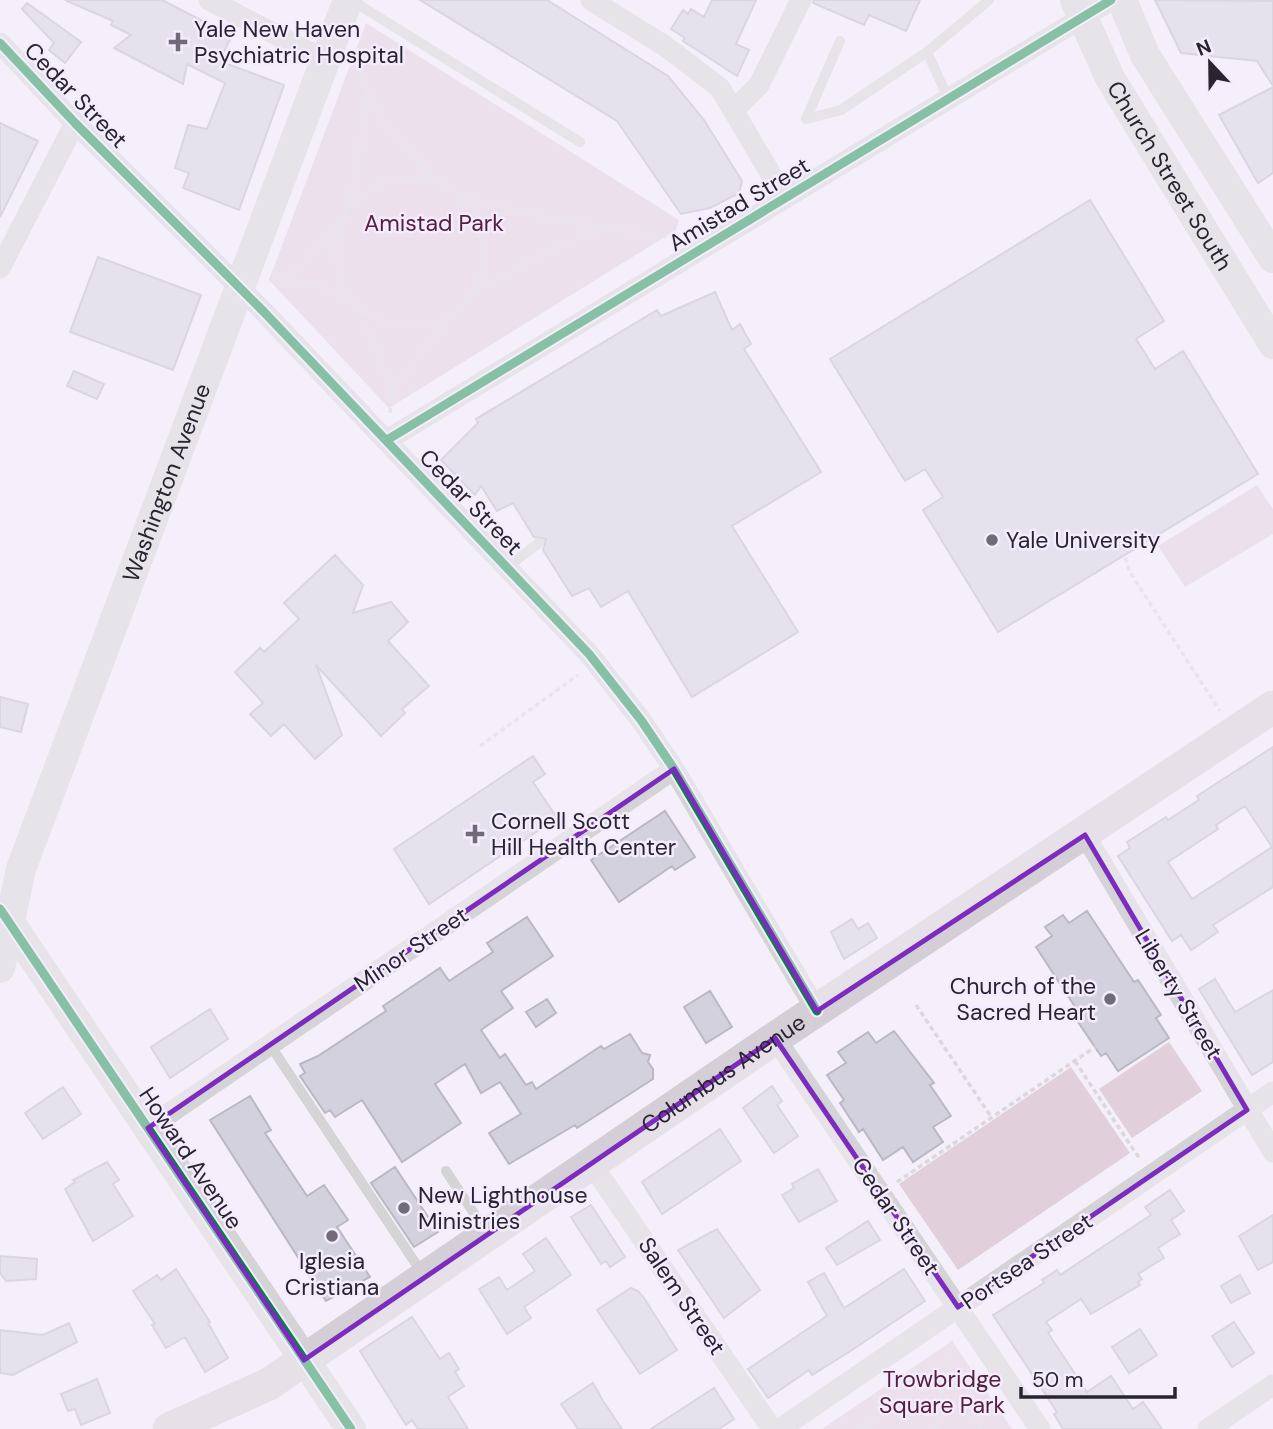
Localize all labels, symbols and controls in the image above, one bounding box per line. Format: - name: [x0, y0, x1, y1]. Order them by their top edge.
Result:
- place label: Yale New Haven Psychiatric Hospital: [194, 14, 404, 70]
- north arrow: [1175, 28, 1245, 98]
- marker: Yale New Haven Psychiatric Hospital: [168, 32, 188, 52]
- text: N: [1193, 34, 1215, 62]
- street label: Cedar Street: [18, 36, 134, 154]
- street label: Church Street South: [1100, 75, 1239, 276]
- street label: Amistad Street: [663, 150, 815, 258]
- park label: Amistad Park: [364, 208, 504, 238]
- street label: Washington Avenue: [115, 379, 217, 586]
- street label: Cedar Street: [413, 443, 529, 561]
- place label: Yale University: [1006, 525, 1160, 555]
- marker: Yale University: [984, 532, 1000, 548]
- place label: Cornell Scott Hill Health Center: [491, 806, 676, 862]
- marker: Cornell Scott Hill Health Center: [465, 824, 485, 844]
- street label: Minor Street: [348, 900, 474, 998]
- street label: Liberty Street: [1128, 923, 1230, 1065]
- place label: Church of the Sacred Heart: [950, 971, 1096, 1027]
- marker: Church of the Sacred Heart: [1102, 991, 1118, 1007]
- street label: Columbus Avenue: [635, 1007, 811, 1140]
- street label: Howard Avenue: [132, 1081, 250, 1235]
- street label: Cedar Street: [845, 1151, 947, 1281]
- place label: New Lighthouse Ministries: [418, 1180, 588, 1236]
- marker: New Lighthouse Ministries: [396, 1200, 412, 1216]
- street label: Portsea Street: [955, 1206, 1099, 1316]
- marker: Iglesia Cristiana: [324, 1228, 340, 1244]
- street label: Salem Street: [632, 1231, 732, 1361]
- place label: Iglesia Cristiana: [285, 1246, 379, 1302]
- scale bar: [1021, 1356, 1175, 1400]
- park label: Trowbridge Square Park: [879, 1364, 1005, 1420]
- text: 50 m: [1032, 1366, 1083, 1394]

